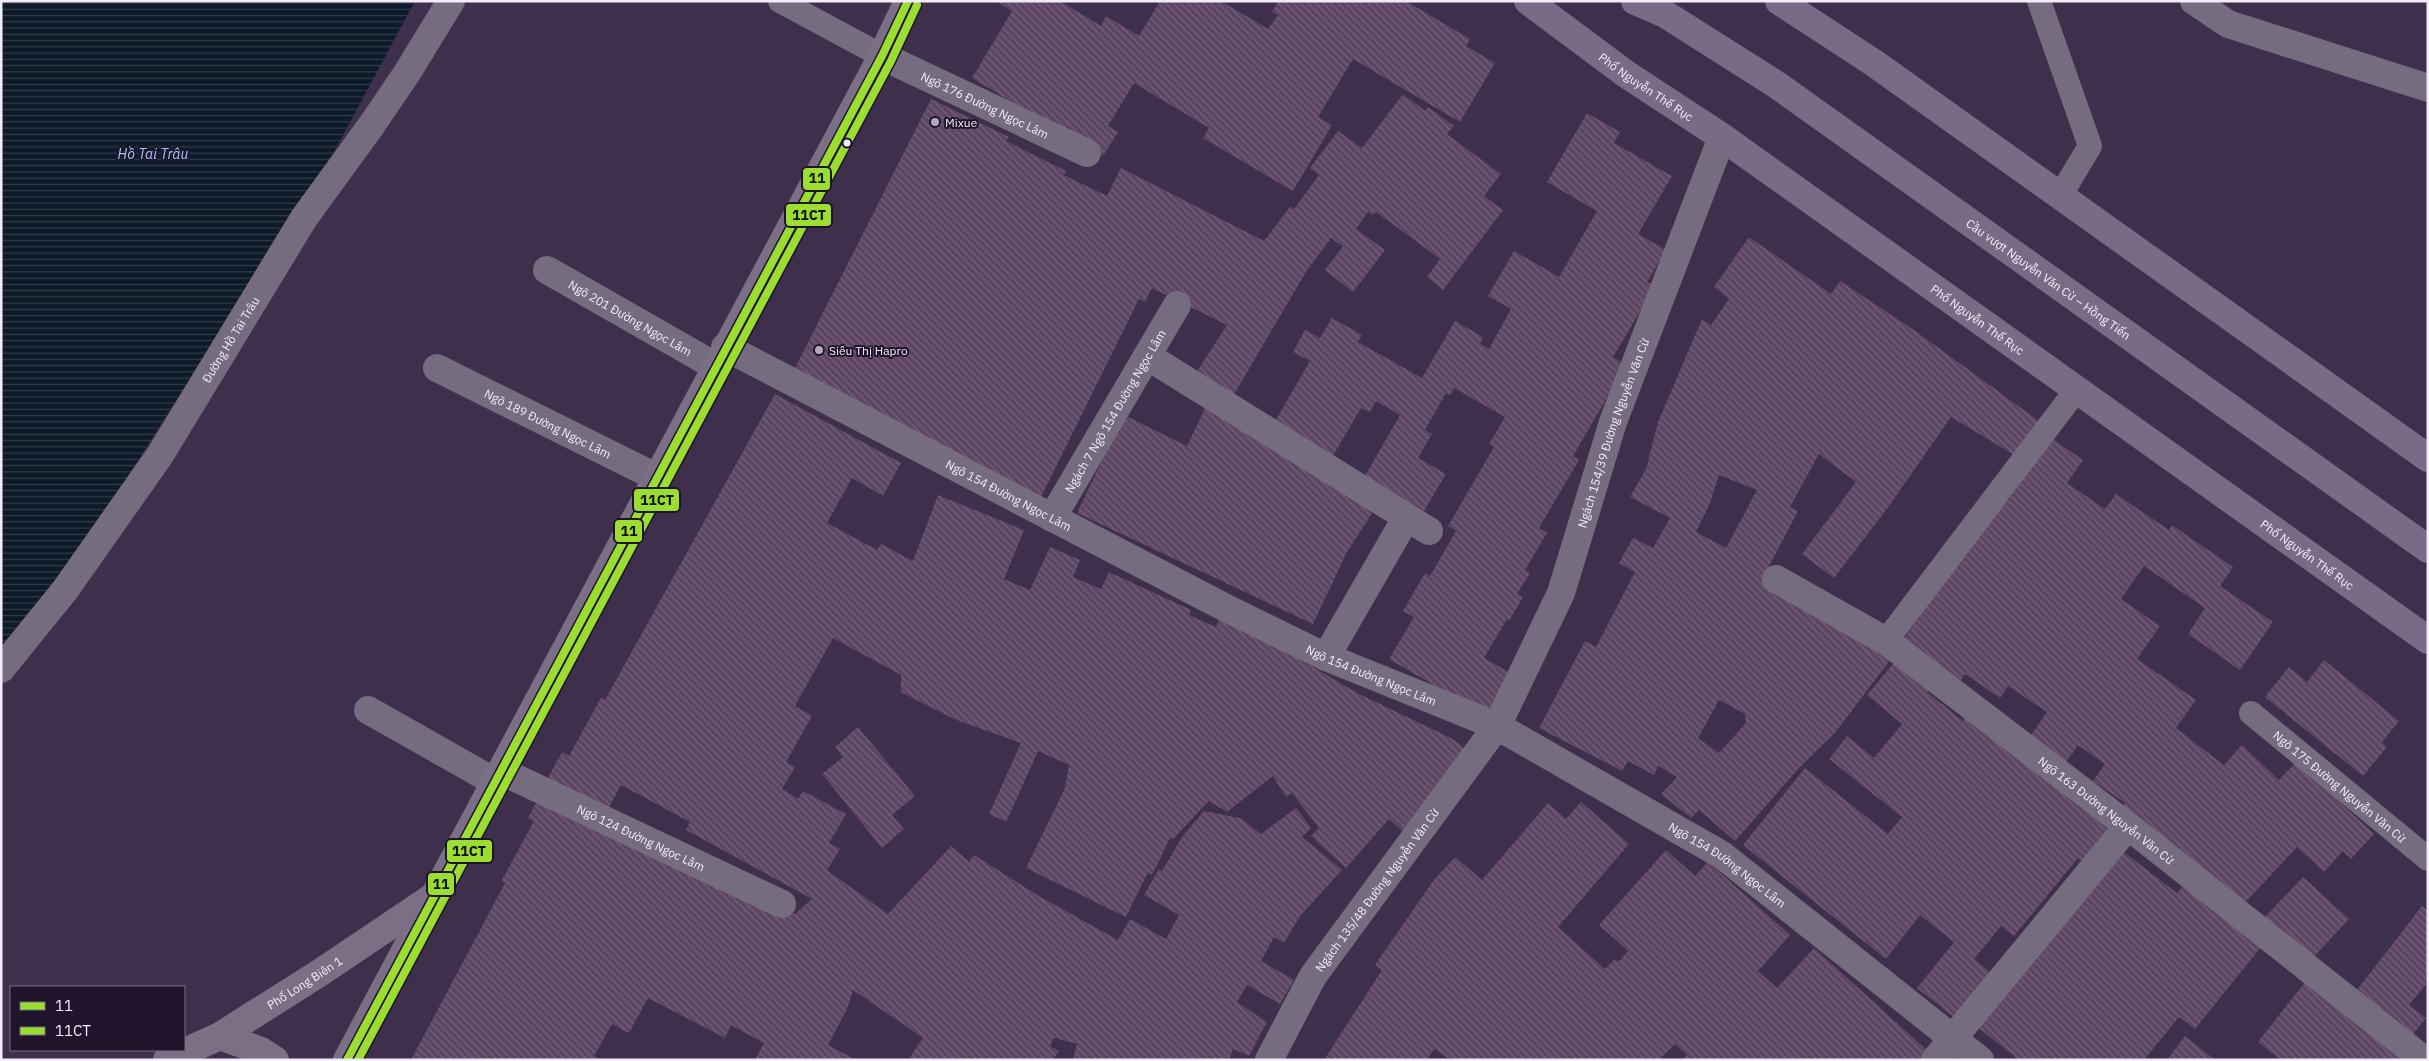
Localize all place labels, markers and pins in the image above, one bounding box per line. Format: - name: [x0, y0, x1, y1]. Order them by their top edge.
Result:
- place label: Mixue: [945, 115, 978, 130]
- marker: Mixue: [929, 116, 941, 128]
- unlabelled marker: [842, 138, 852, 148]
- place label: Siêu Thị Hapro: [829, 343, 908, 358]
- marker: Siêu Thị Hapro: [813, 344, 825, 356]

